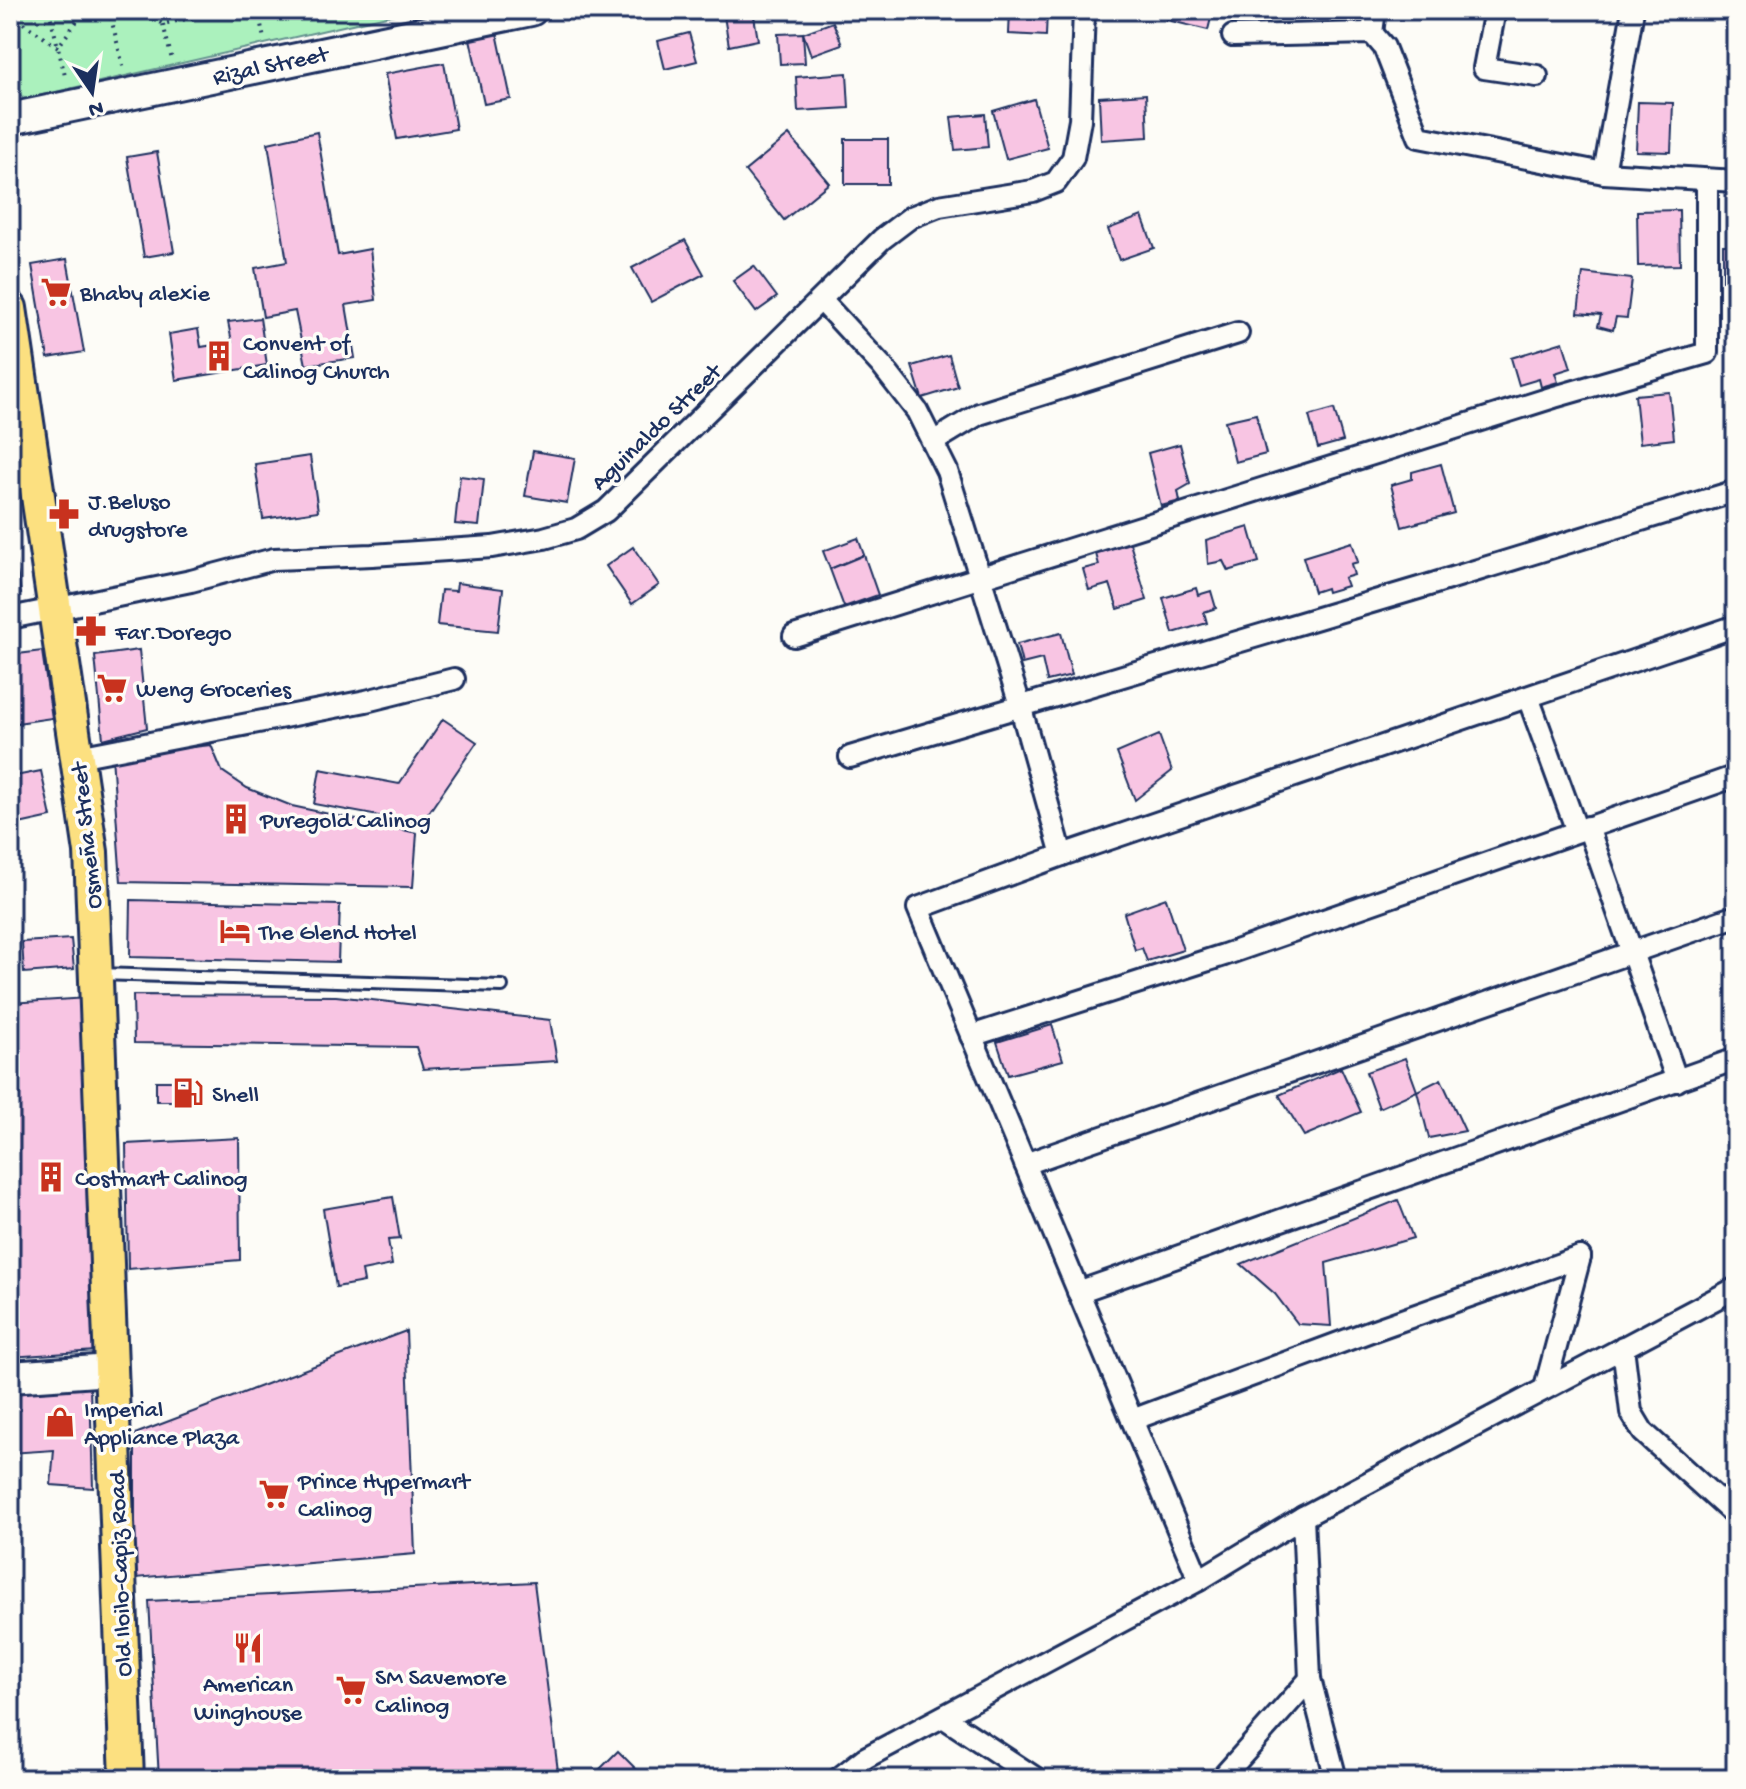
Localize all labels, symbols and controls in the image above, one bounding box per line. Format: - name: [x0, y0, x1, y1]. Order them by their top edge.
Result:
- street label: Rizal Street: [211, 41, 333, 94]
- north arrow: [52, 52, 132, 132]
- text: N: [86, 93, 106, 122]
- supermarket icon: Bhaby alexie: [39, 275, 73, 309]
- place label: Bhaby alexie: [79, 281, 210, 310]
- place label: Convent of Calinog Church: [243, 331, 390, 388]
- building icon: Convent of Calinog Church: [202, 339, 236, 373]
- street label: Aguinaldo Street: [586, 357, 730, 498]
- place label: J.Beluso drugstore: [88, 489, 188, 546]
- pharmacy icon: J.Beluso drugstore: [47, 497, 81, 531]
- pharmacy icon: Far.Dorego: [74, 614, 108, 648]
- place label: Far.Dorego: [114, 620, 232, 649]
- supermarket icon: Weng Groceries: [95, 671, 129, 705]
- place label: Weng Groceries: [136, 677, 292, 706]
- street label: Osmeña Street: [66, 759, 111, 910]
- building icon: Puregold Calinog: [219, 802, 253, 836]
- place label: Puregold Calinog: [259, 808, 431, 837]
- hotel icon: The Glend Hotel: [218, 914, 252, 948]
- place label: The Glend Hotel: [257, 920, 417, 949]
- fuel station icon: Shell: [171, 1076, 205, 1110]
- place label: Shell: [212, 1082, 259, 1111]
- building icon: Costmart Calinog: [34, 1160, 68, 1194]
- place label: Costmart Calinog: [75, 1166, 248, 1195]
- place label: Imperial Appliance Plaza: [84, 1397, 240, 1454]
- shop icon: Imperial Appliance Plaza: [43, 1405, 77, 1439]
- street label: Old Iloilo-Capiz Road: [104, 1469, 141, 1677]
- place label: Prince Hypermart Calinog: [297, 1469, 472, 1526]
- supermarket icon: Prince Hypermart Calinog: [257, 1477, 291, 1511]
- restaurant icon: American Winghouse: [231, 1631, 265, 1665]
- place label: SM Savemore Calinog: [375, 1665, 507, 1722]
- place label: American Winghouse: [194, 1672, 303, 1729]
- supermarket icon: SM Savemore Calinog: [334, 1673, 368, 1707]

